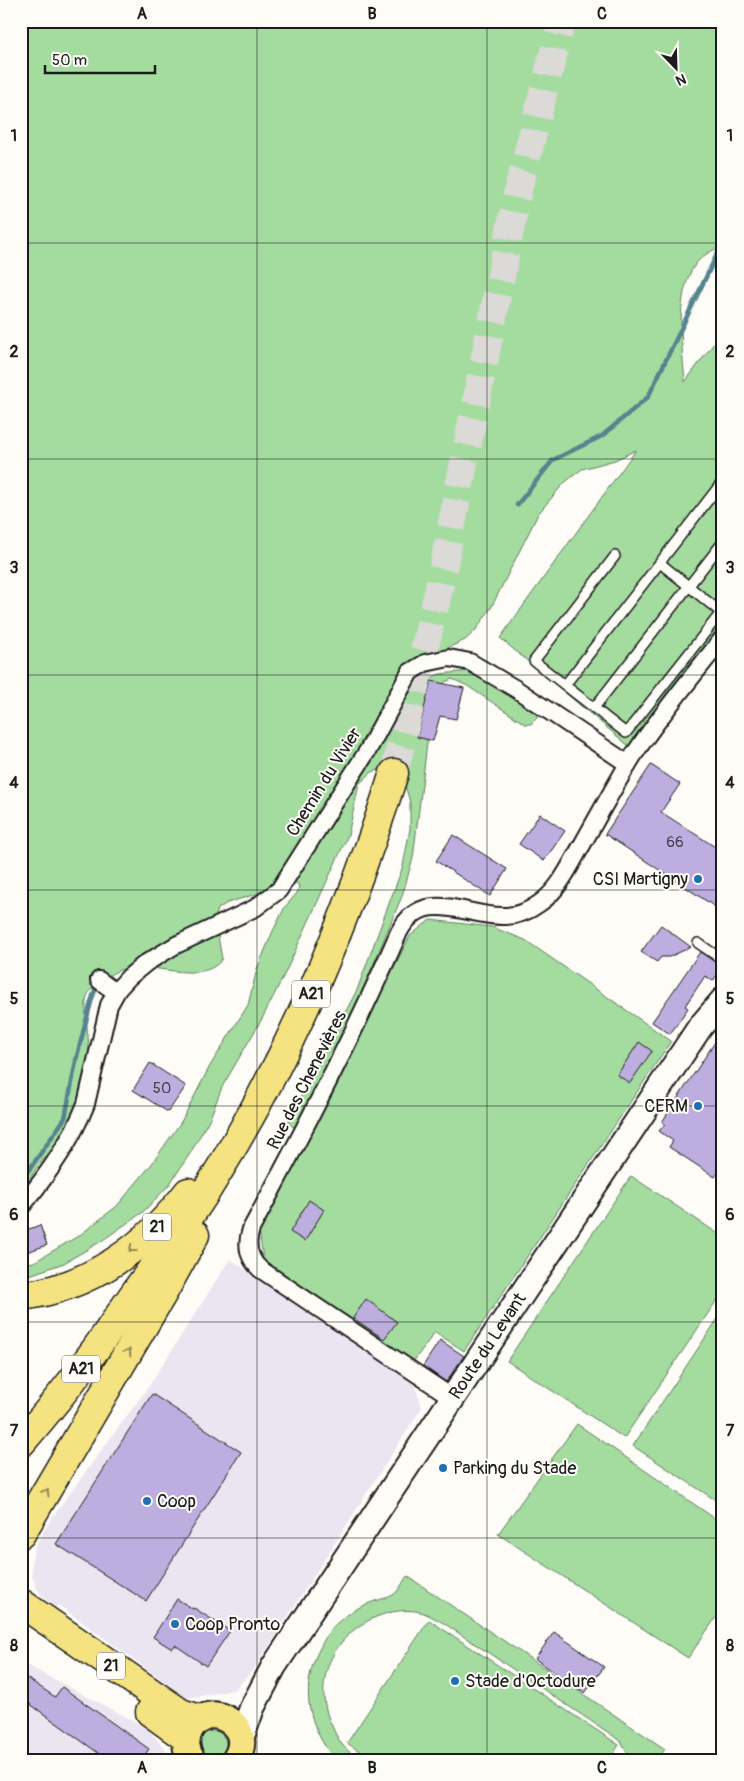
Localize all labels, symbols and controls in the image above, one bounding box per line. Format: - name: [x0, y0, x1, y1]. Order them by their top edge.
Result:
- text: A: [137, 4, 148, 24]
- text: B: [367, 4, 377, 24]
- text: C: [597, 4, 607, 24]
- scale bar: [45, 42, 155, 74]
- north arrow: [652, 42, 702, 92]
- text: 50 m: [52, 51, 87, 70]
- text: N: [673, 70, 689, 89]
- text: 1: [11, 126, 17, 146]
- text: 1: [727, 126, 733, 146]
- text: 2: [10, 342, 19, 362]
- text: 2: [726, 342, 735, 362]
- text: 3: [10, 558, 19, 578]
- text: 3: [726, 558, 735, 578]
- street label: Chemin du Vivier: [281, 723, 367, 841]
- text: 4: [9, 773, 19, 793]
- text: 4: [725, 773, 735, 793]
- house number: 66: [666, 833, 684, 852]
- place label: CSI Martigny: [593, 868, 688, 891]
- marker: CSI Martigny: [692, 873, 704, 885]
- road number: A21: [292, 981, 330, 1008]
- text: 5: [10, 989, 19, 1009]
- text: 5: [726, 989, 735, 1009]
- street label: Rue des Chenevières: [262, 1007, 352, 1153]
- house number: 50: [153, 1079, 171, 1098]
- place label: CERM: [644, 1095, 688, 1118]
- marker: CERM: [692, 1100, 704, 1112]
- text: 6: [9, 1205, 19, 1225]
- text: 6: [725, 1205, 735, 1225]
- road number: 21: [143, 1214, 171, 1240]
- one-way arrow: [128, 1243, 138, 1252]
- street label: Route du Levant: [444, 1288, 532, 1404]
- one-way arrow: [122, 1349, 132, 1358]
- road number: A21: [62, 1356, 100, 1382]
- text: 7: [10, 1421, 19, 1441]
- text: 7: [726, 1421, 735, 1441]
- place label: Parking du Stade: [453, 1457, 577, 1480]
- marker: Parking du Stade: [437, 1462, 449, 1474]
- one-way arrow: [39, 1488, 49, 1497]
- place label: Coop: [157, 1490, 196, 1513]
- marker: Coop: [141, 1495, 153, 1507]
- place label: Coop Pronto: [185, 1613, 280, 1636]
- marker: Coop Pronto: [169, 1618, 181, 1630]
- text: 8: [10, 1636, 18, 1656]
- text: 8: [726, 1636, 734, 1656]
- road number: 21: [97, 1652, 125, 1680]
- place label: Stade d'Octodure: [465, 1670, 596, 1693]
- marker: Stade d'Octodure: [449, 1675, 461, 1687]
- text: A: [137, 1758, 148, 1778]
- text: B: [367, 1758, 377, 1778]
- text: C: [597, 1758, 607, 1778]

